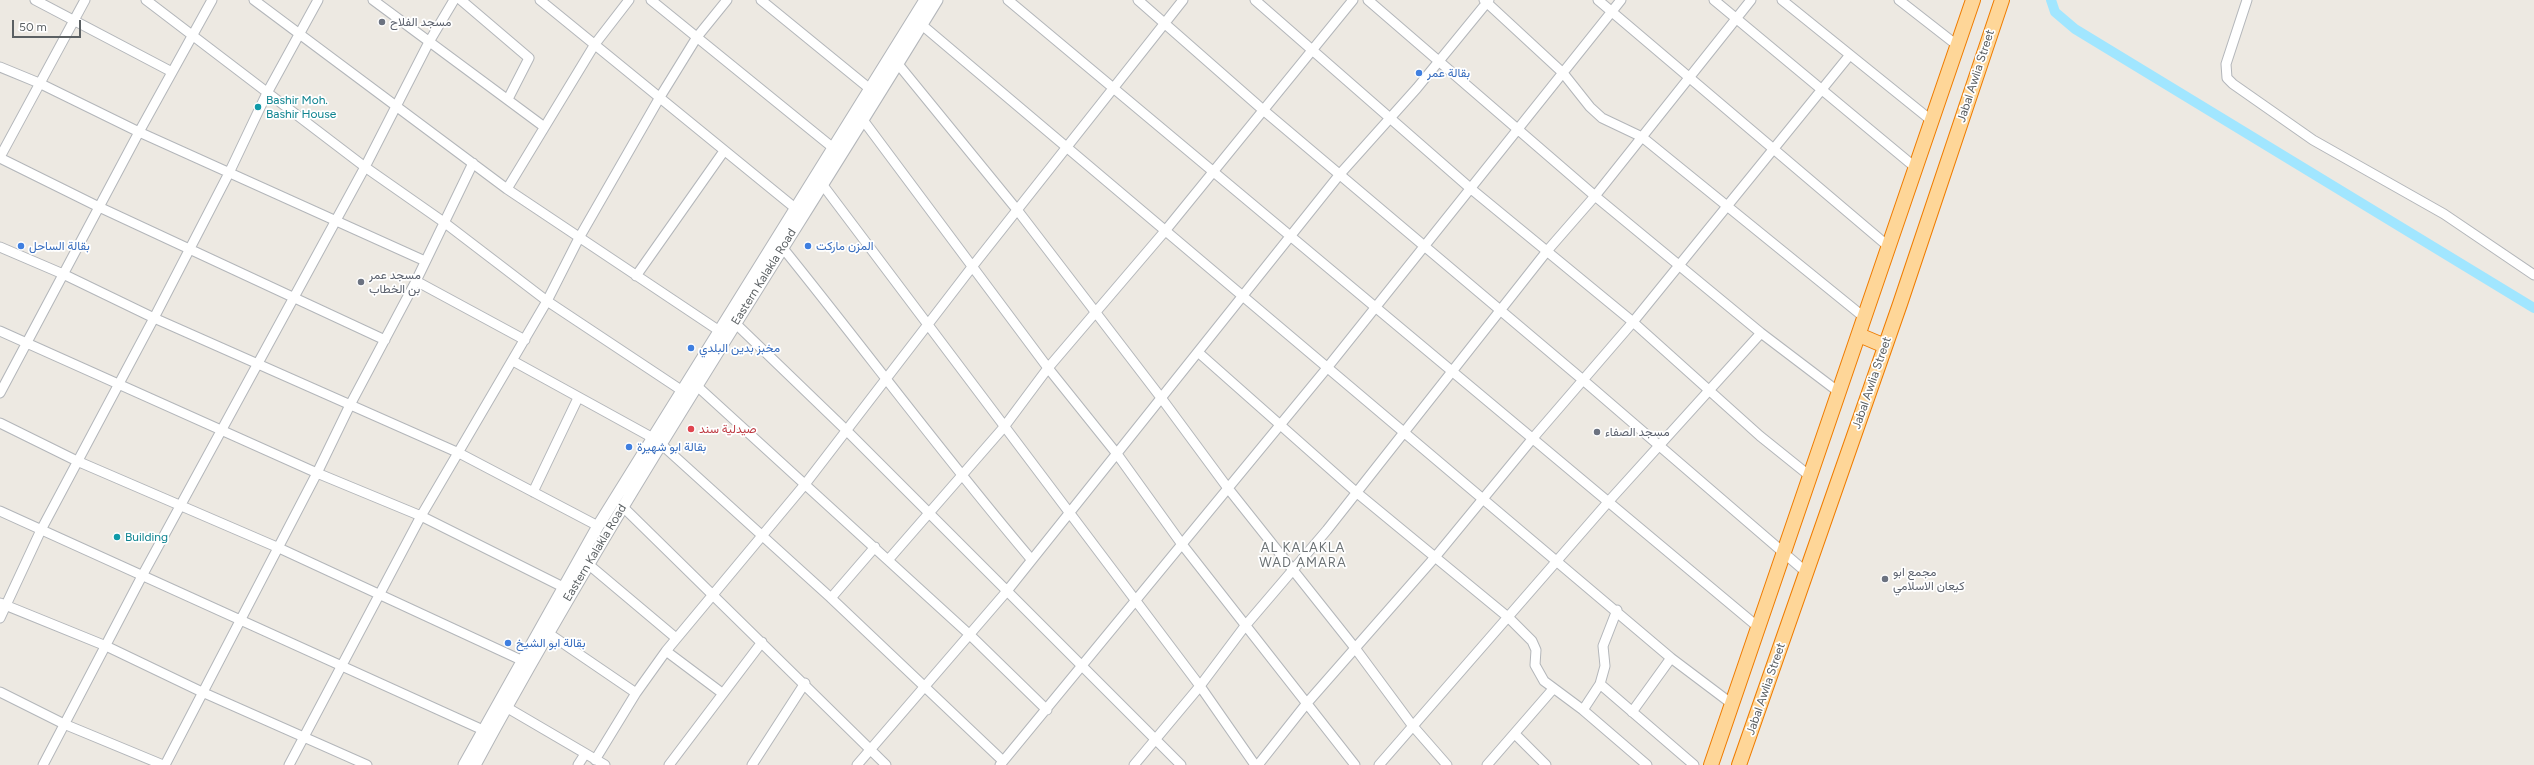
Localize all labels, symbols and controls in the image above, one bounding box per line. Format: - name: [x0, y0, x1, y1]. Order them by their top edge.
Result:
- scale bar: [14, 12, 83, 38]
- place label: مسجد الفلاح: [390, 15, 452, 29]
- marker: مسجد الفلاح: [377, 17, 387, 27]
- text: 50 m: [19, 20, 47, 34]
- street label: Jabal Awlia Street: [1954, 28, 1998, 124]
- place label: بقالة عمر: [1427, 66, 1470, 80]
- marker: بقالة عمر: [1414, 68, 1424, 78]
- place label: Bashir Moh. Bashir House: [266, 93, 336, 121]
- marker: Bashir Moh. Bashir House: [253, 102, 263, 112]
- street label: Eastern Kalakla Road: [729, 226, 799, 328]
- place label: بقالة الساحل: [29, 239, 90, 253]
- place label: المزن ماركت: [816, 239, 873, 253]
- marker: بقالة الساحل: [16, 241, 26, 251]
- marker: المزن ماركت: [803, 241, 813, 251]
- place label: مسجد عمر بن الخطاب: [369, 268, 421, 296]
- marker: مسجد عمر بن الخطاب: [356, 277, 366, 287]
- street label: Jabal Awlia Street: [1849, 335, 1895, 431]
- place label: مخبز بدين البلدي: [699, 341, 780, 355]
- marker: مخبز بدين البلدي: [686, 343, 696, 353]
- place label: صيدلية سند: [699, 422, 757, 436]
- marker: صيدلية سند: [686, 424, 696, 434]
- place label: مسجد الصفاء: [1605, 425, 1670, 439]
- marker: مسجد الصفاء: [1592, 427, 1602, 437]
- place label: بقالة ابو شهيرة: [637, 440, 706, 454]
- marker: بقالة ابو شهيرة: [624, 442, 634, 452]
- street label: Eastern Kalakla Road: [560, 502, 630, 604]
- place label: Building: [125, 530, 168, 544]
- marker: Building: [112, 532, 122, 542]
- district label: AL KALAKLA WAD AMARA: [1259, 540, 1347, 571]
- place label: مجمع ابو كيعان الاسلامي: [1893, 565, 1964, 593]
- marker: مجمع ابو كيعان الاسلامي: [1880, 574, 1890, 584]
- place label: بقالة ابو الشيخ: [516, 636, 586, 650]
- marker: بقالة ابو الشيخ: [503, 638, 513, 648]
- street label: Jabal Awlia Street: [1743, 641, 1789, 737]

